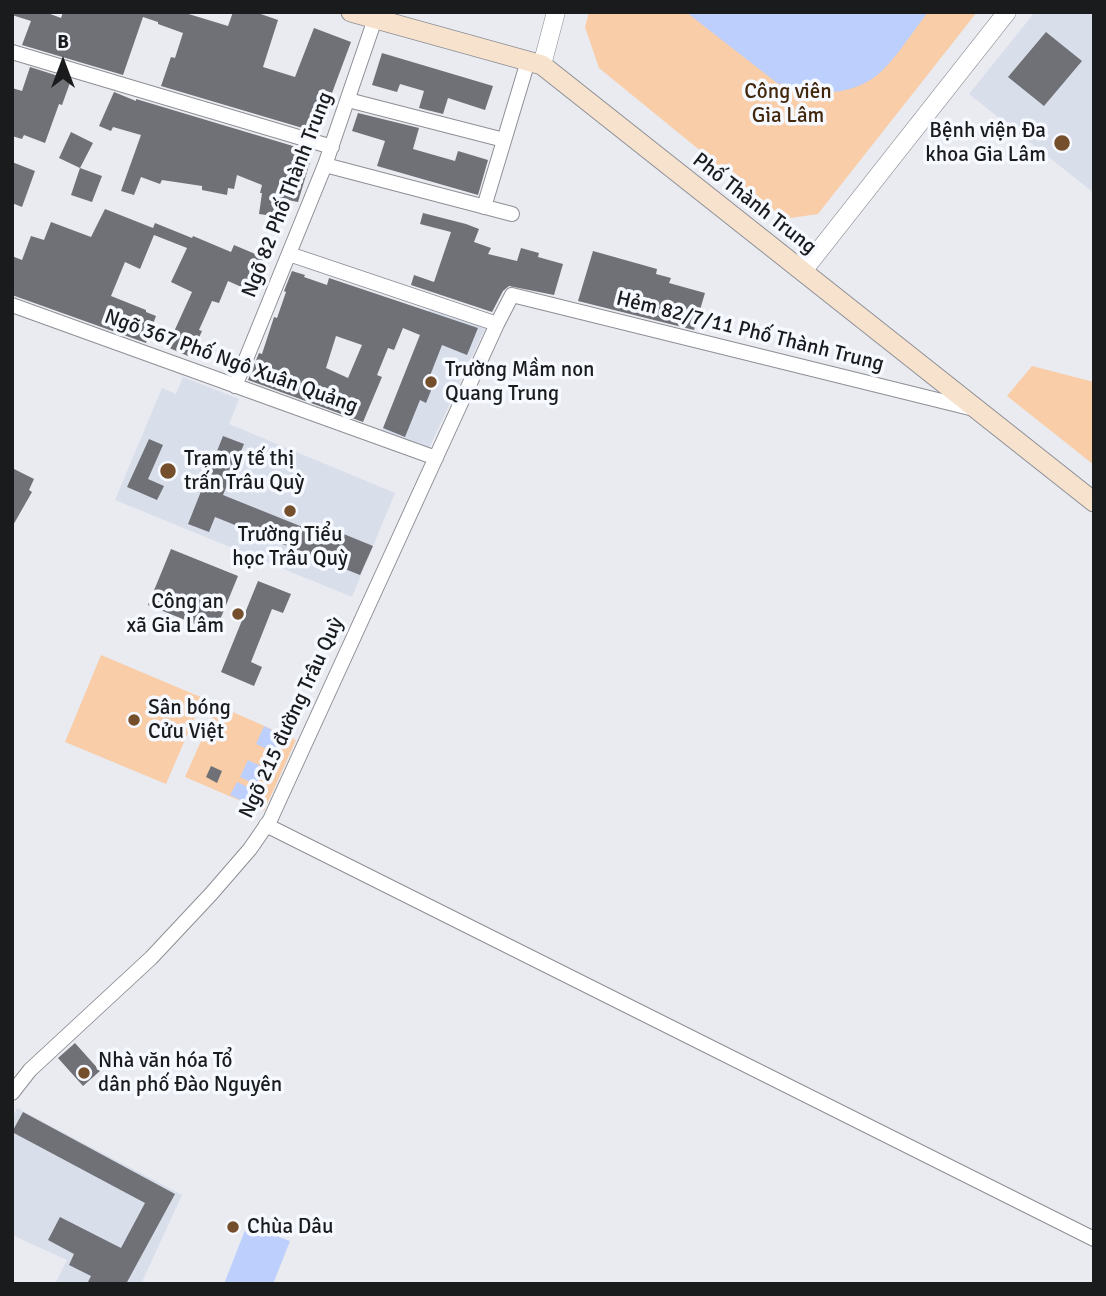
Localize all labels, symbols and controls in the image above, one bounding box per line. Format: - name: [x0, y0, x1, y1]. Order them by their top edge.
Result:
- north arrow: [28, 28, 98, 98]
- text: B: [57, 30, 69, 54]
- park label: Công viên Gia Lâm: [744, 79, 832, 129]
- street label: Ngõ 82 Phố Thành Trung: [237, 89, 339, 301]
- place label: Bệnh viện Đa khoa Gia Lâm: [925, 118, 1046, 168]
- marker: Bệnh viện Đa khoa Gia Lâm: [1052, 133, 1072, 153]
- street label: Phố Thành Trung: [687, 148, 821, 260]
- street label: Hẻm 82/7/11 Phố Thành Trung: [614, 287, 886, 377]
- street label: Ngõ 367 Phố Ngô Xuân Quảng: [101, 304, 361, 420]
- place label: Trường Mầm non Quang Trung: [445, 357, 595, 407]
- marker: Trường Mầm non Quang Trung: [423, 374, 439, 390]
- place label: Trạm y tế thị trấn Trâu Quỳ: [184, 446, 304, 496]
- marker: Trạm y tế thị trấn Trâu Quỳ: [158, 461, 178, 481]
- marker: Trường Tiểu học Trâu Quỳ: [282, 503, 298, 519]
- place label: Trường Tiểu học Trâu Quỳ: [232, 522, 348, 572]
- place label: Công an xã Gia Lâm: [127, 589, 224, 639]
- marker: Công an xã Gia Lâm: [230, 606, 246, 622]
- street label: Ngõ 215 đường Trâu Quỳ: [234, 613, 350, 823]
- place label: Sân bóng Cửu Việt: [148, 695, 231, 745]
- marker: Sân bóng Cửu Việt: [126, 712, 142, 728]
- place label: Nhà văn hóa Tổ dân phố Đào Nguyên: [98, 1048, 282, 1098]
- marker: Nhà văn hóa Tổ dân phố Đào Nguyên: [76, 1065, 92, 1081]
- place label: Chùa Dâu: [247, 1214, 333, 1240]
- marker: Chùa Dâu: [225, 1219, 241, 1235]

